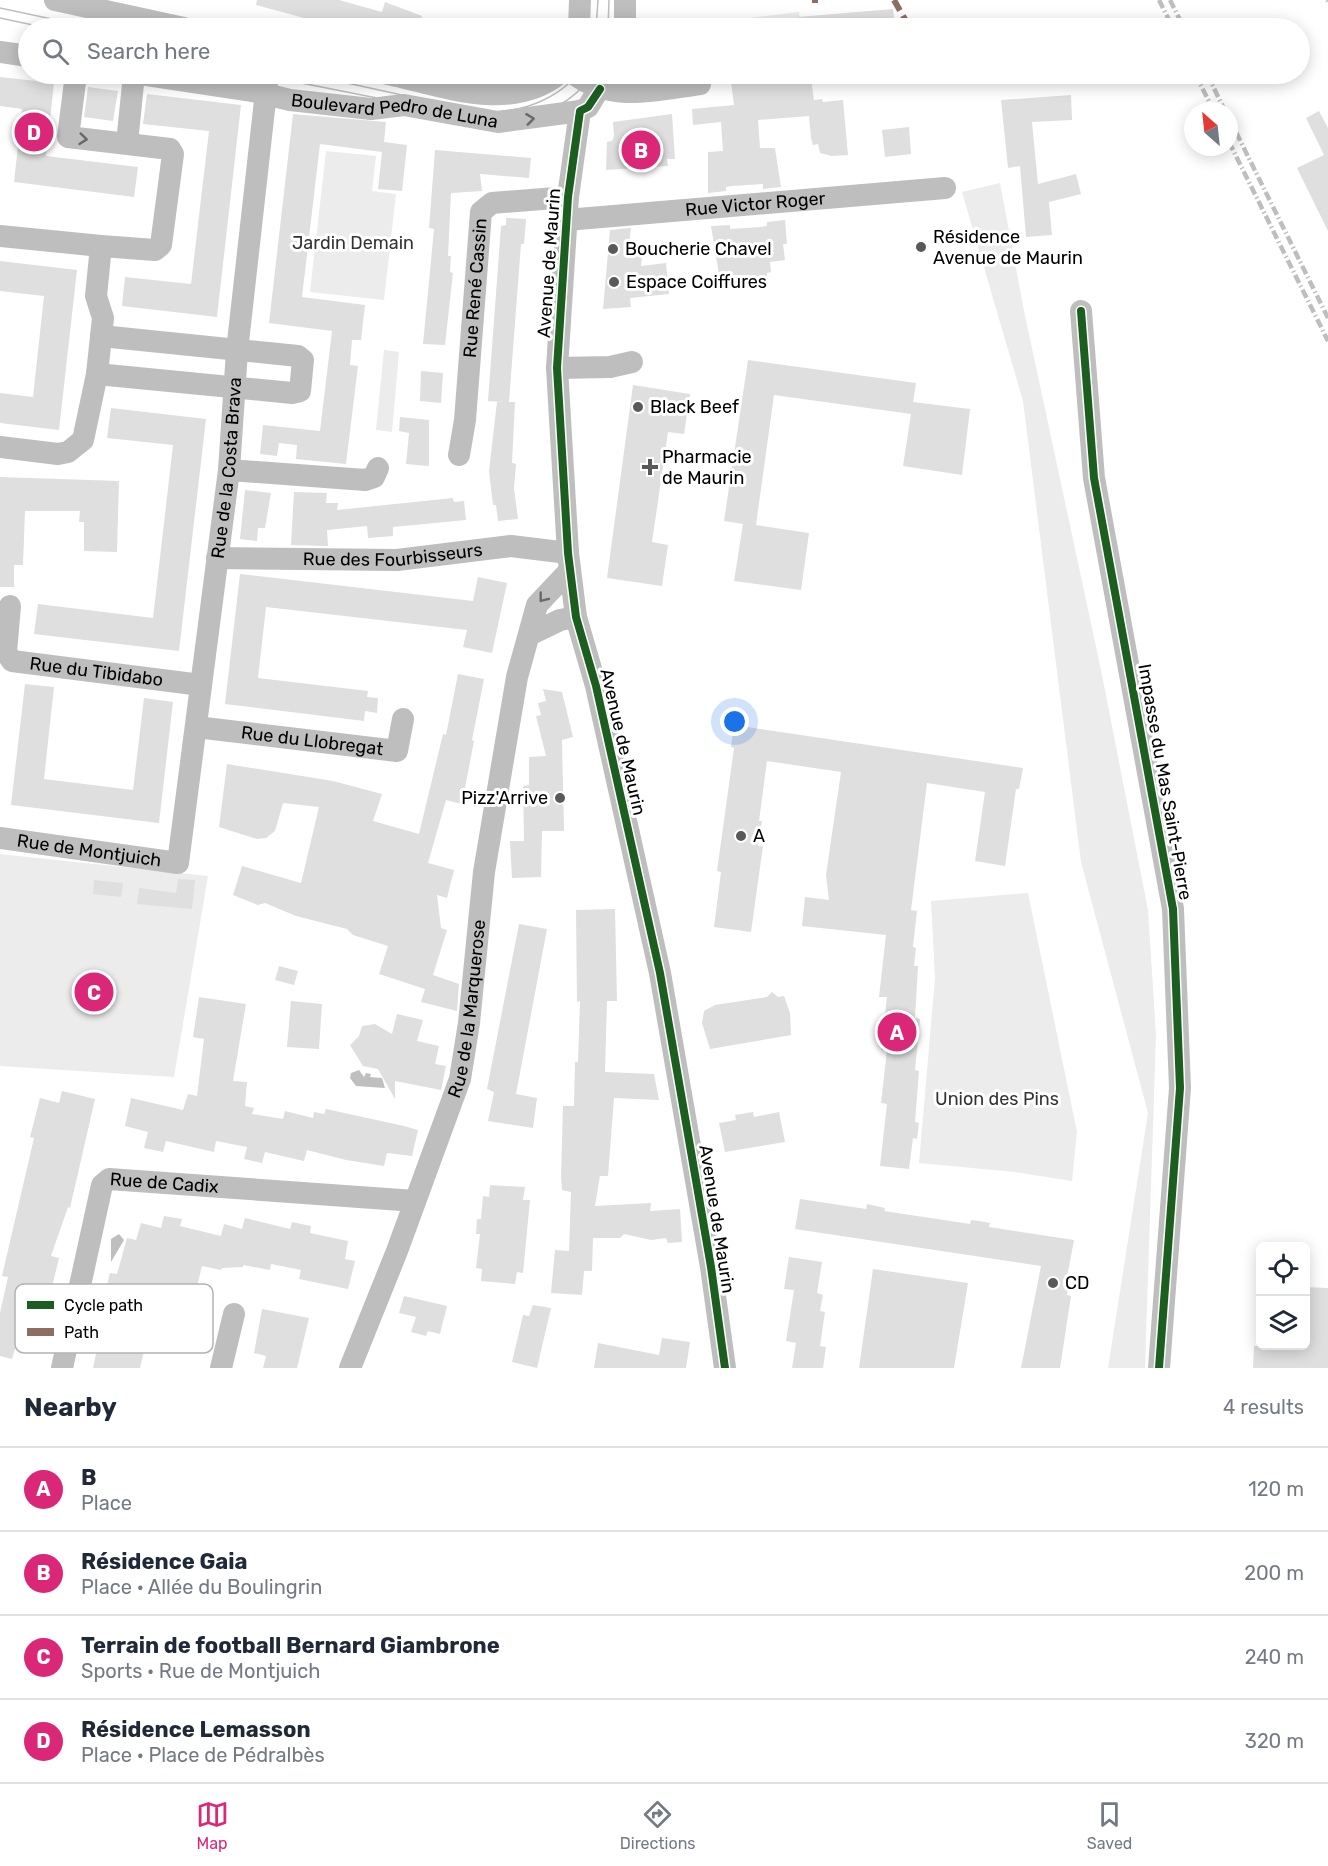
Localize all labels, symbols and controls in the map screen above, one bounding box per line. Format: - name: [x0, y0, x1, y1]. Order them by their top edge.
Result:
- search box: [18, 18, 1310, 84]
- icon: search: [39, 35, 72, 68]
- text: Search here: [87, 38, 210, 65]
- street label: Boulevard Pedro de Luna: [290, 89, 500, 133]
- north arrow: [1184, 102, 1238, 156]
- pin: D: [15, 110, 54, 154]
- one-way arrow: [525, 114, 534, 126]
- pin: B: [622, 128, 660, 172]
- one-way arrow: [79, 132, 88, 145]
- street label: Rue Victor Roger: [684, 187, 826, 221]
- street label: Avenue de Maurin: [533, 188, 565, 338]
- street label: Rue René Cassin: [459, 217, 491, 359]
- place label: Résidence Avenue de Maurin: [933, 226, 1083, 269]
- park label: Jardin Demain: [292, 232, 414, 254]
- place label: Boucherie Chavel: [625, 238, 772, 260]
- marker: Résidence Avenue de Maurin: [914, 240, 928, 254]
- marker: Boucherie Chavel: [606, 242, 620, 256]
- place label: Espace Coiffures: [626, 271, 767, 293]
- marker: Espace Coiffures: [607, 275, 621, 289]
- street label: Rue de la Costa Brava: [207, 376, 246, 560]
- place label: Black Beef: [650, 396, 739, 418]
- marker: Black Beef: [631, 400, 645, 414]
- place label: Pharmacie de Maurin: [662, 446, 752, 489]
- marker: Pharmacie de Maurin: [643, 460, 657, 474]
- street label: Rue des Fourbisseurs: [303, 539, 484, 571]
- one-way arrow: [540, 592, 551, 603]
- street label: Rue du Tibidabo: [28, 652, 164, 691]
- street label: Impasse du Mas Saint-Pierre: [1133, 662, 1197, 902]
- street label: Avenue de Maurin: [595, 667, 651, 817]
- your location: [720, 707, 749, 736]
- street label: Rue du Llobregat: [240, 721, 385, 760]
- place label: Pizz'Arrive: [461, 787, 548, 809]
- marker: Pizz'Arrive: [553, 791, 567, 805]
- place label: A: [753, 825, 765, 847]
- marker: A: [734, 829, 748, 843]
- street label: Rue de Montjuich: [16, 830, 163, 872]
- street label: Rue de la Marquerose: [443, 918, 490, 1101]
- pin: C: [74, 970, 113, 1014]
- pin: A: [878, 1010, 916, 1054]
- park label: Union des Pins: [935, 1088, 1059, 1110]
- street label: Avenue de Maurin: [694, 1143, 740, 1295]
- street label: Rue de Cadix: [109, 1168, 220, 1198]
- map controls: [1256, 1242, 1310, 1350]
- button: locate: [1256, 1242, 1310, 1296]
- place label: CD: [1065, 1272, 1089, 1294]
- marker: CD: [1046, 1276, 1060, 1290]
- legend: [15, 1284, 213, 1353]
- text: Cycle path: [64, 1296, 143, 1315]
- button: layers: [1256, 1296, 1310, 1350]
- text: Path: [64, 1323, 99, 1342]
- text: Nearby: [24, 1392, 117, 1423]
- text: 4 results: [1223, 1395, 1304, 1419]
- text: B: [81, 1464, 97, 1491]
- text: A: [36, 1477, 51, 1501]
- text: 120 m: [1248, 1477, 1304, 1501]
- text: Place: [81, 1491, 132, 1515]
- text: Résidence Gaia: [81, 1548, 248, 1575]
- text: B: [36, 1561, 51, 1585]
- text: 200 m: [1244, 1561, 1304, 1585]
- text: Place · Allée du Boulingrin: [81, 1575, 322, 1599]
- text: Terrain de football Bernard Giambrone: [81, 1632, 500, 1659]
- text: C: [36, 1645, 51, 1669]
- text: 240 m: [1245, 1645, 1304, 1669]
- text: Sports · Rue de Montjuich: [81, 1659, 320, 1683]
- text: Résidence Lemasson: [81, 1716, 311, 1743]
- text: D: [36, 1729, 51, 1753]
- text: 320 m: [1245, 1729, 1304, 1753]
- text: Place · Place de Pédralbès: [81, 1743, 325, 1767]
- tab: Map: [196, 1798, 229, 1853]
- tab: Directions: [620, 1798, 696, 1853]
- tab: Saved: [1087, 1798, 1132, 1853]

